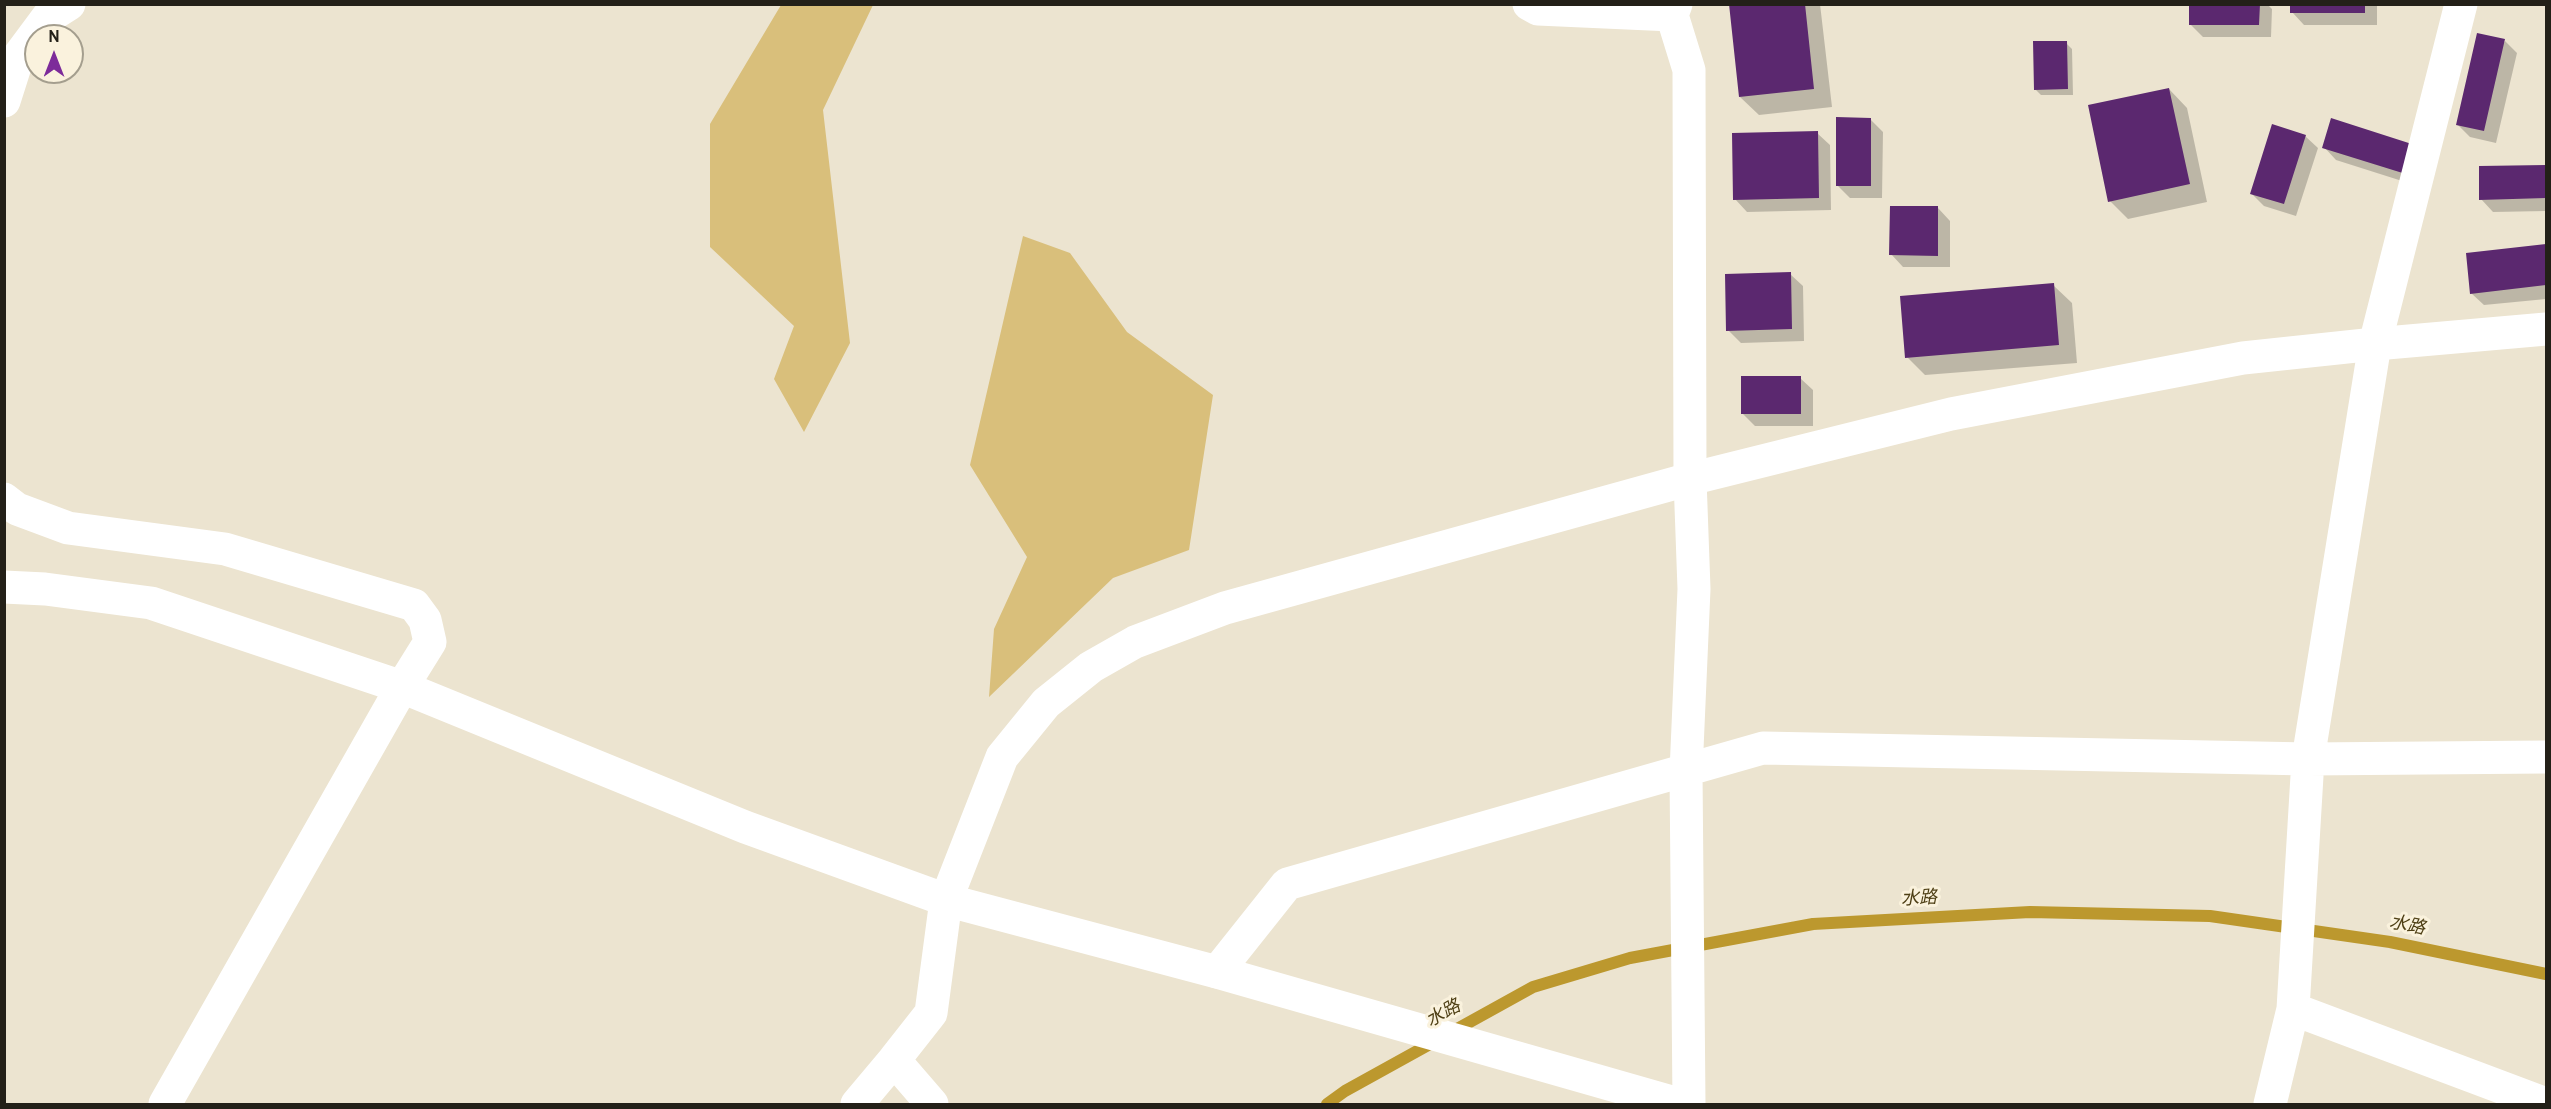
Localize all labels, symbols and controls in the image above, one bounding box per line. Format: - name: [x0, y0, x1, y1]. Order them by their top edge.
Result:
- north arrow: [24, 24, 84, 84]
- text: N: [48, 28, 60, 48]
- water label: 水路: [1900, 888, 1938, 912]
- water label: 水路: [2387, 913, 2427, 941]
- water label: 水路: [1423, 997, 1465, 1033]

